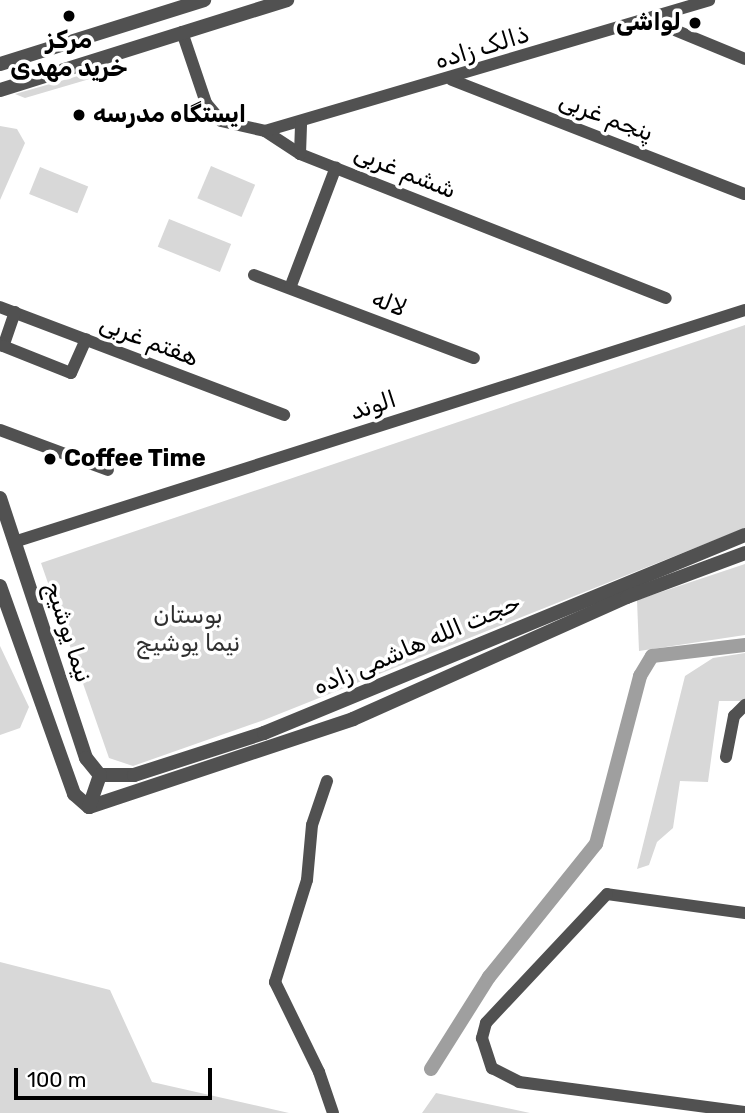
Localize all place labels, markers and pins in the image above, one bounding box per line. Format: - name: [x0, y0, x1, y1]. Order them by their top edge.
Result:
- marker: مرکز خرید مهدی: [61, 8, 77, 24]
- place label: لواشی: [616, 9, 681, 37]
- marker: لواشی: [687, 15, 703, 31]
- place label: مرکز خرید مهدی: [10, 27, 128, 83]
- place label: ایستگاه مدرسه: [93, 101, 246, 129]
- marker: ایستگاه مدرسه: [71, 107, 87, 123]
- place label: Coffee Time: [64, 445, 206, 473]
- marker: Coffee Time: [42, 451, 58, 467]

